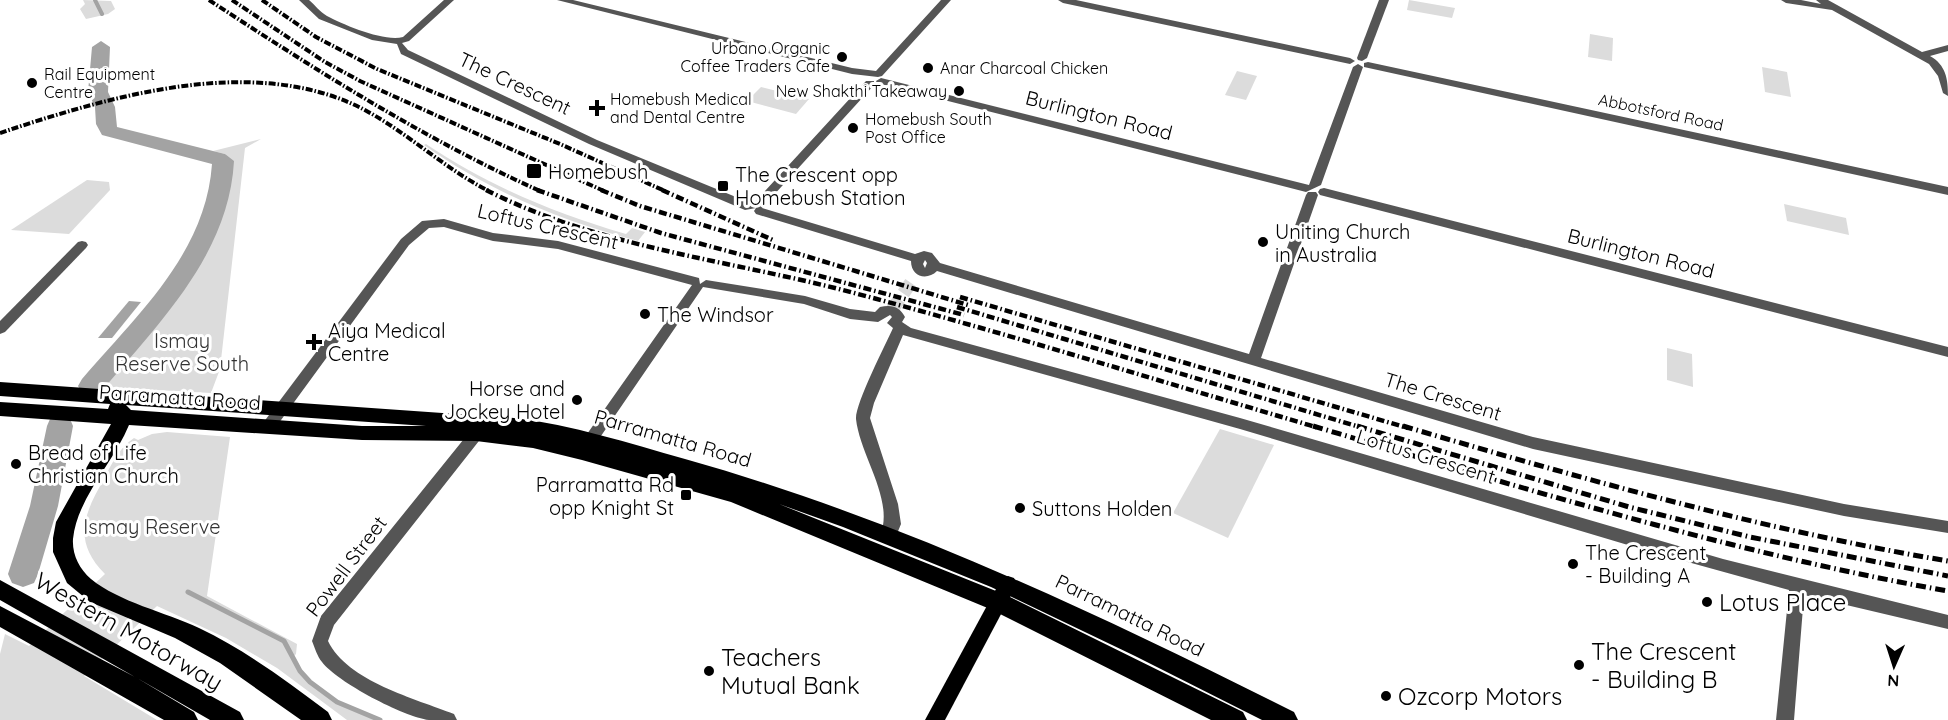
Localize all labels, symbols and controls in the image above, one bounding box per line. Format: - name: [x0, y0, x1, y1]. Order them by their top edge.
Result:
- place label: Urbano Organic Coffee Traders Cafe: [680, 38, 830, 76]
- street label: The Crescent: [455, 46, 575, 120]
- marker: Urbano Organic Coffee Traders Cafe: [835, 50, 849, 64]
- place label: Anar Charcoal Chicken: [940, 58, 1108, 78]
- marker: Anar Charcoal Chicken: [921, 61, 935, 75]
- place label: Rail Equipment Centre: [44, 64, 155, 102]
- marker: Rail Equipment Centre: [25, 76, 39, 90]
- place label: New Shakthi Takeaway: [776, 81, 947, 101]
- marker: New Shakthi Takeaway: [952, 84, 966, 98]
- street label: Burlington Road: [1023, 85, 1175, 145]
- place label: Homebush Medical and Dental Centre: [610, 89, 752, 127]
- street label: Abbotsford Road: [1597, 89, 1725, 135]
- marker: Homebush Medical and Dental Centre: [588, 99, 606, 117]
- place label: Homebush South Post Office: [865, 109, 992, 147]
- marker: Homebush South Post Office: [846, 121, 860, 135]
- place label: Homebush: [548, 159, 648, 184]
- marker: Homebush: [525, 162, 543, 180]
- place label: The Crescent opp Homebush Station: [735, 162, 906, 210]
- marker: The Crescent opp Homebush Station: [716, 179, 730, 193]
- street label: Loftus Crescent: [475, 198, 621, 254]
- place label: Uniting Church in Australia: [1275, 219, 1410, 267]
- street label: Burlington Road: [1565, 223, 1717, 283]
- marker: Uniting Church in Australia: [1256, 235, 1270, 249]
- place label: The Windsor: [657, 302, 774, 327]
- marker: The Windsor: [638, 307, 652, 321]
- place label: Aiya Medical Centre: [328, 318, 445, 366]
- park label: Ismay Reserve South: [115, 328, 249, 376]
- marker: Aiya Medical Centre: [305, 333, 323, 351]
- street label: The Crescent: [1381, 366, 1505, 426]
- place label: Horse and Jockey Hotel: [444, 376, 565, 424]
- street label: Parramatta Road: [98, 379, 262, 415]
- marker: Horse and Jockey Hotel: [570, 393, 584, 407]
- street label: Parramatta Road: [592, 404, 754, 472]
- street label: Loftus Crescent: [1353, 423, 1499, 489]
- place label: Bread of Life Christian Church: [28, 440, 179, 488]
- marker: Bread of Life Christian Church: [9, 457, 23, 471]
- place label: Parramatta Rd opp Knight St: [536, 472, 674, 520]
- marker: Parramatta Rd opp Knight St: [679, 488, 693, 502]
- place label: Suttons Holden: [1032, 496, 1172, 521]
- marker: Suttons Holden: [1013, 501, 1027, 515]
- street label: Powell Street: [300, 511, 392, 621]
- park label: Ismay Reserve: [83, 514, 221, 539]
- place label: The Crescent - Building A: [1585, 540, 1706, 588]
- marker: The Crescent - Building A: [1566, 557, 1580, 571]
- street label: Western Motorway: [29, 565, 229, 697]
- street label: Parramatta Road: [1052, 568, 1208, 662]
- place label: Lotus Place: [1719, 587, 1846, 617]
- marker: Lotus Place: [1700, 595, 1714, 609]
- place label: The Crescent - Building B: [1591, 636, 1736, 694]
- north arrow: [1864, 636, 1924, 696]
- place label: Teachers Mutual Bank: [721, 642, 860, 700]
- marker: The Crescent - Building B: [1572, 658, 1586, 672]
- marker: Teachers Mutual Bank: [702, 664, 716, 678]
- text: N: [1887, 671, 1900, 691]
- place label: Ozcorp Motors: [1398, 681, 1562, 711]
- marker: Ozcorp Motors: [1379, 689, 1393, 703]

